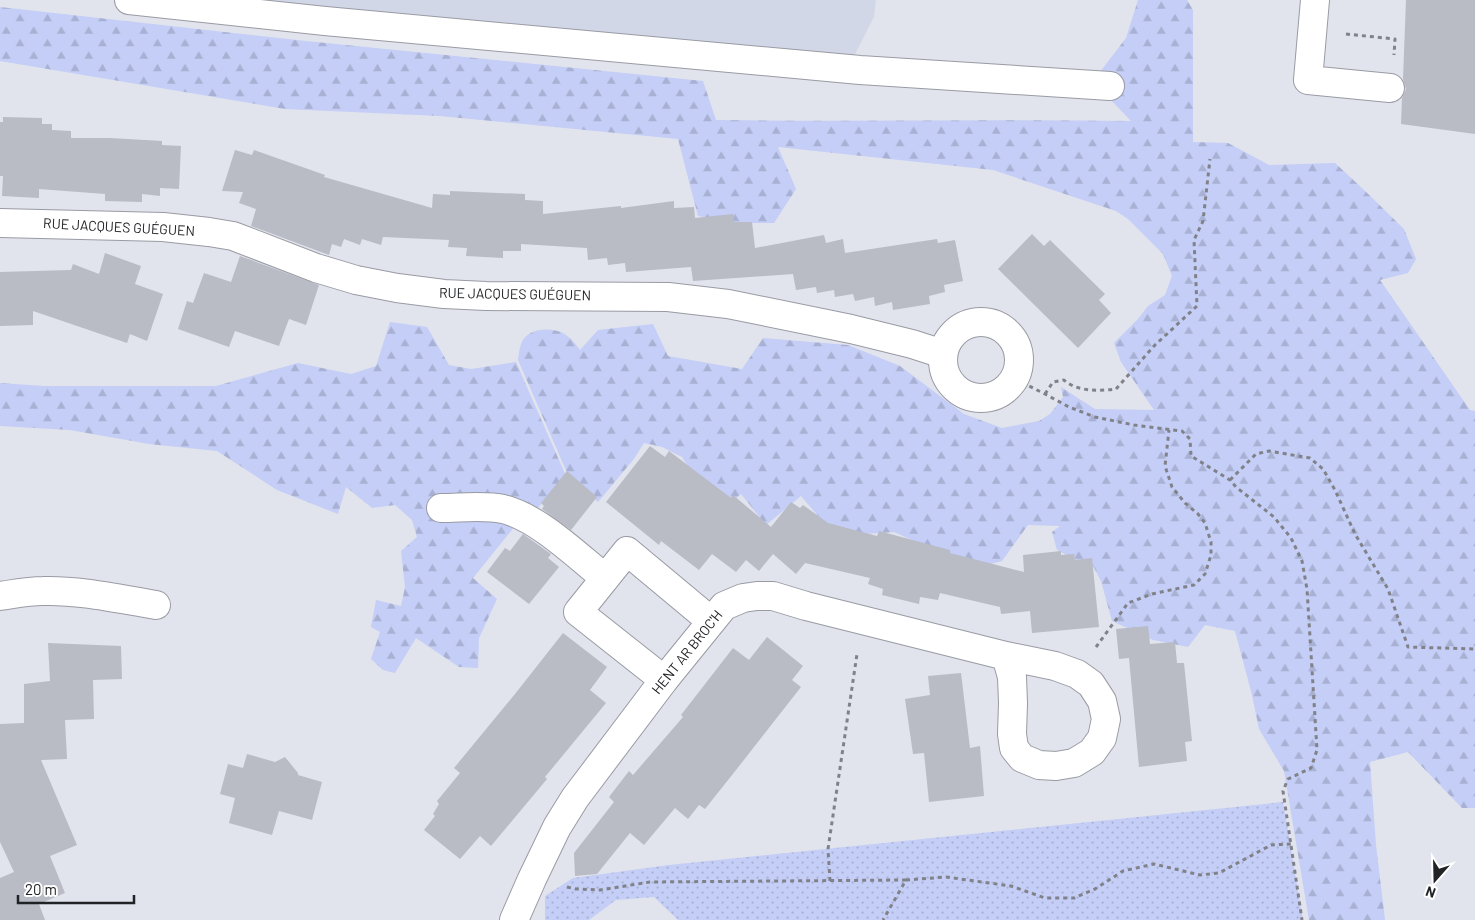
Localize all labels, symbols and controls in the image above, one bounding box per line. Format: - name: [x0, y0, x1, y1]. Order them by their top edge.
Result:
- street label: RUE JACQUES GUÉGUEN: [43, 214, 195, 239]
- street label: RUE JACQUES GUÉGUEN: [439, 284, 591, 303]
- street label: HENT AR BROC'H: [648, 606, 726, 697]
- north arrow: [1410, 855, 1460, 905]
- scale bar: [18, 872, 134, 904]
- text: 20 m: [25, 880, 57, 898]
- text: N: [1423, 883, 1438, 902]

